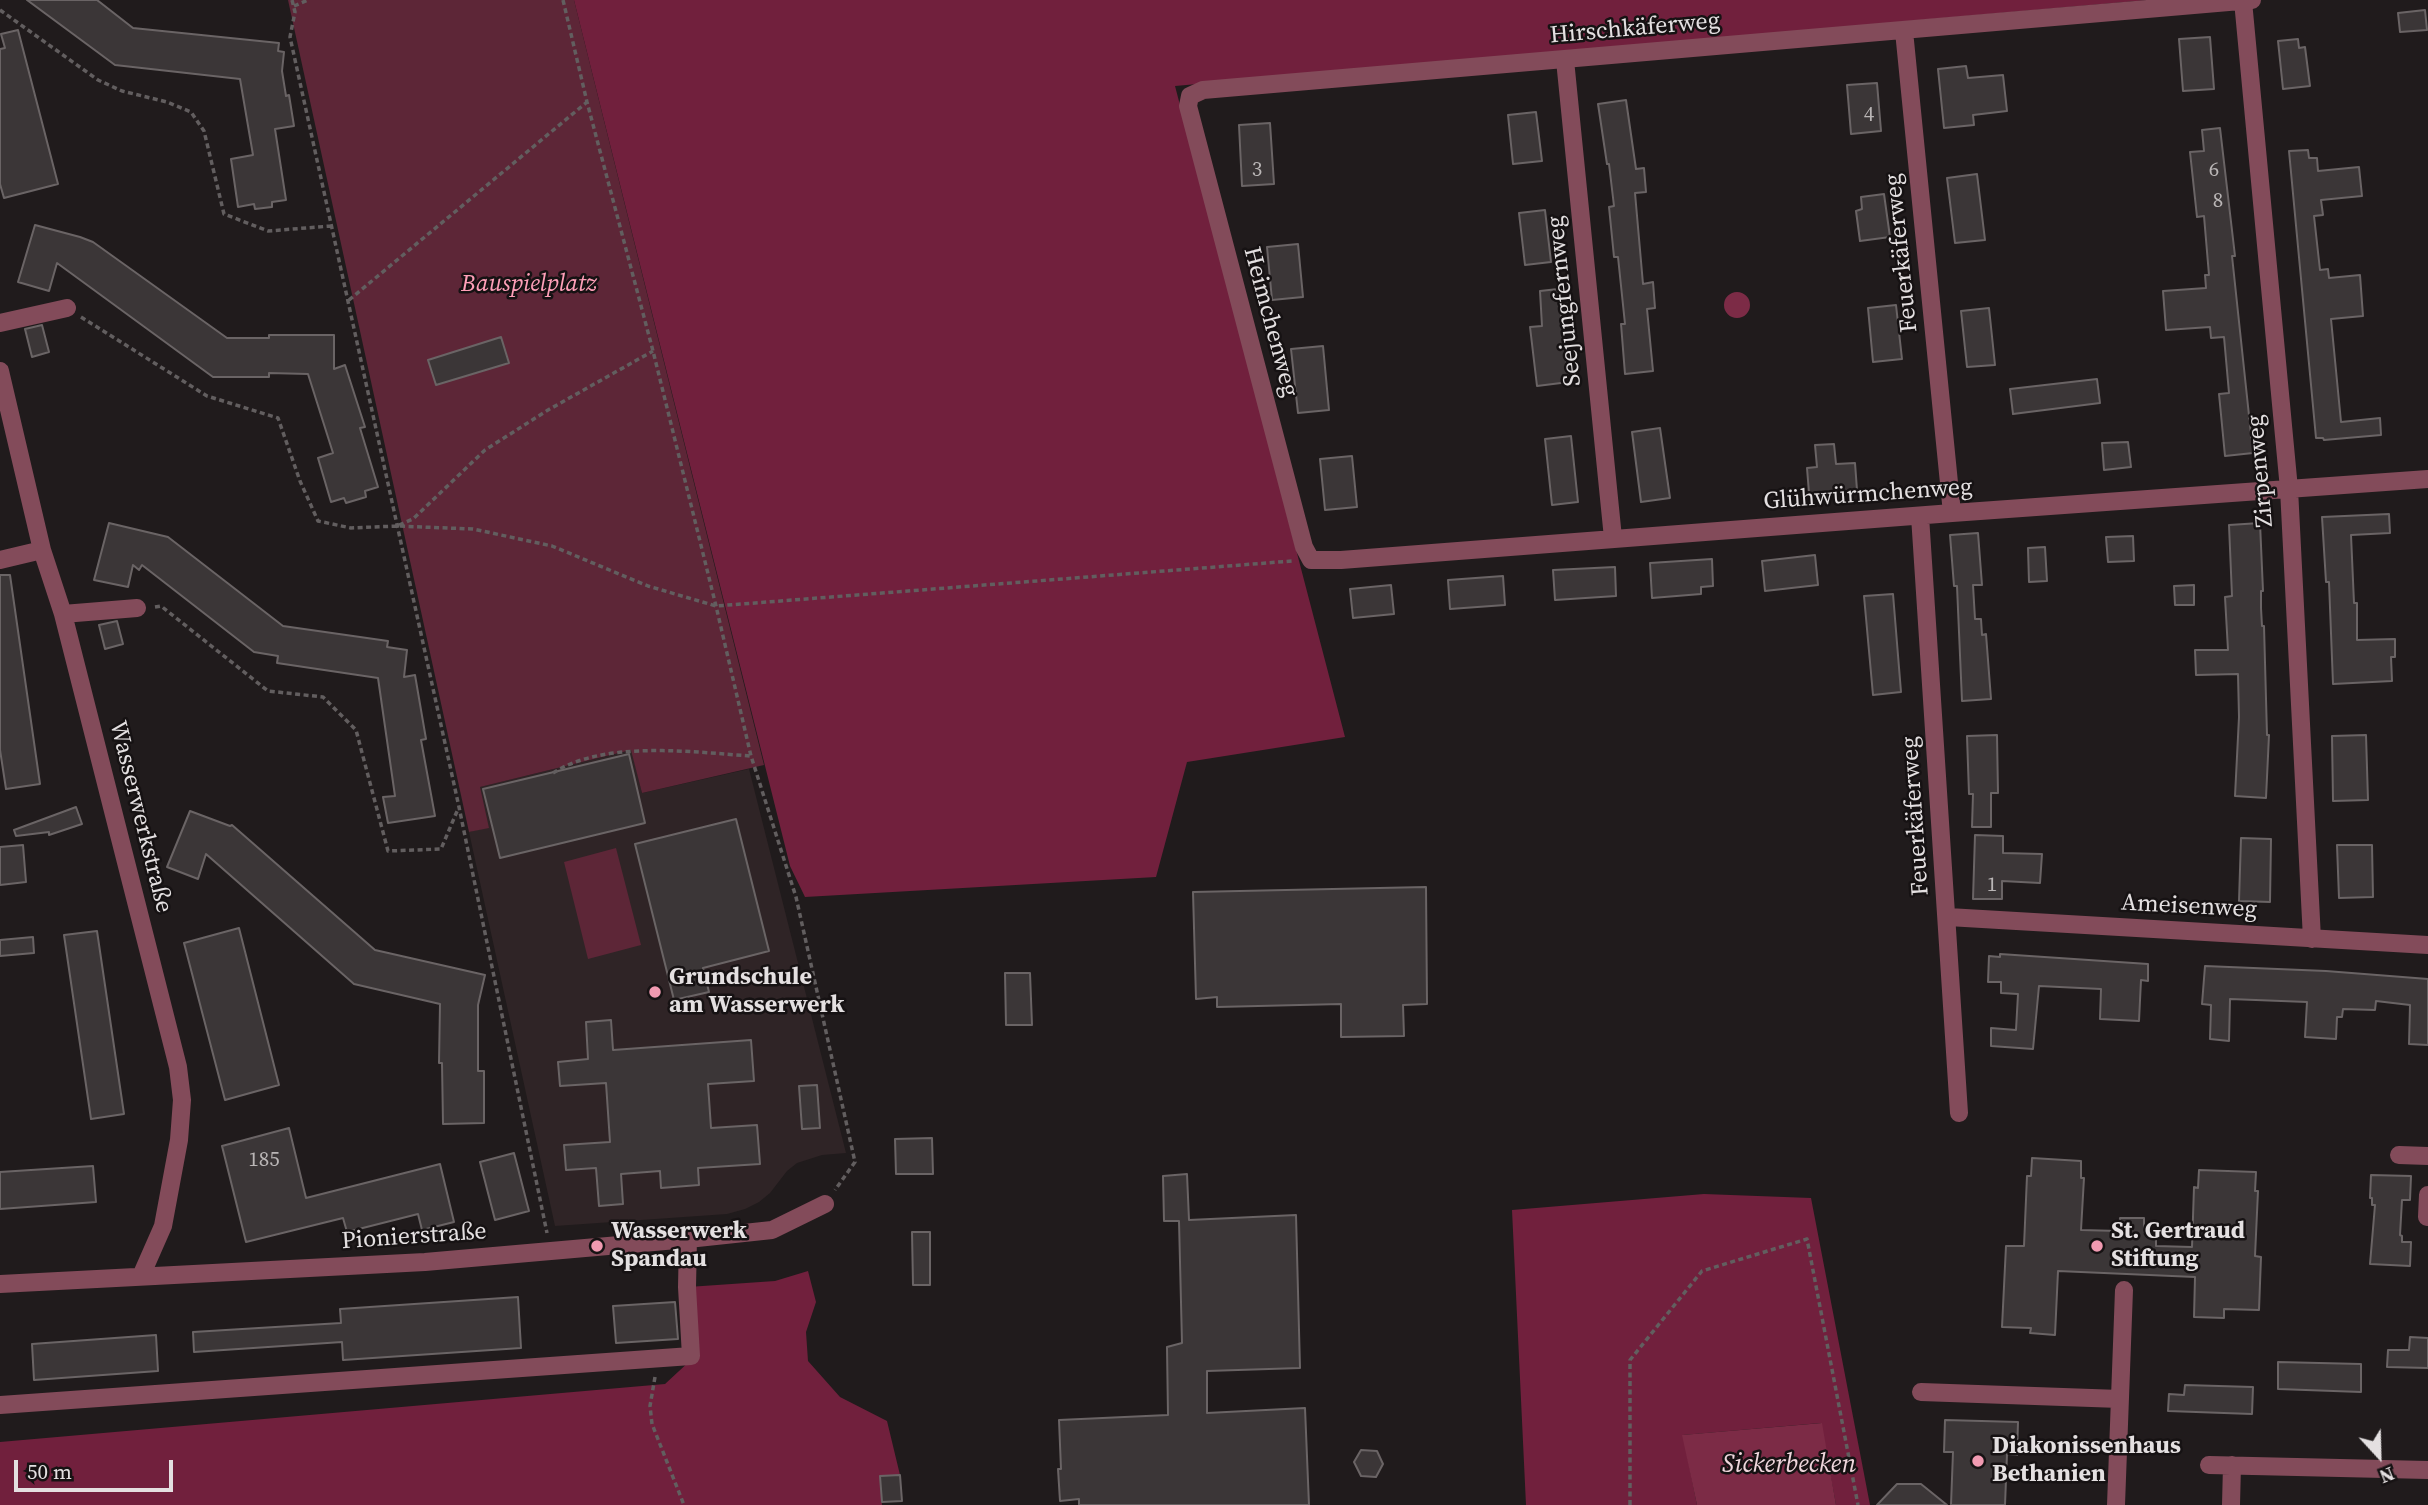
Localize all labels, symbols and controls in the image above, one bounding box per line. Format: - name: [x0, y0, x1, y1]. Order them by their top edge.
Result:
- street label: Hirschkäferweg: [1549, 7, 1721, 51]
- house number: 4: [1864, 103, 1874, 129]
- house number: 3: [1252, 158, 1262, 184]
- house number: 6: [2209, 158, 2219, 184]
- street label: Feuerkäferweg: [1879, 172, 1925, 334]
- house number: 8: [2213, 189, 2223, 215]
- street label: Seejungfernweg: [1542, 214, 1588, 388]
- street label: Heimchenweg: [1236, 244, 1304, 400]
- park label: Bauspielplatz: [461, 271, 597, 299]
- street label: Zirpenweg: [2242, 413, 2280, 529]
- street label: Glühwürmchenweg: [1762, 473, 1974, 517]
- street label: Wasserwerkstraße: [102, 718, 178, 916]
- street label: Feuerkäferweg: [1896, 735, 1936, 897]
- house number: 1: [1987, 873, 1997, 899]
- street label: Ameisenweg: [2120, 889, 2258, 925]
- place label: Grundschule am Wasserwerk: [669, 964, 845, 1020]
- marker: Grundschule am Wasserwerk: [647, 984, 663, 1000]
- house number: 185: [248, 1148, 280, 1174]
- street label: Pionierstraße: [341, 1218, 487, 1256]
- place label: Wasserwerk Spandau: [611, 1218, 747, 1274]
- place label: St. Gertraud Stiftung: [2111, 1218, 2245, 1274]
- marker: Wasserwerk Spandau: [589, 1238, 605, 1254]
- marker: St. Gertraud Stiftung: [2089, 1238, 2105, 1254]
- north arrow: [2344, 1421, 2414, 1491]
- place label: Diakonissenhaus Bethanien: [1992, 1433, 2181, 1489]
- scale bar: [18, 1446, 177, 1490]
- water label: Sickerbecken: [1722, 1449, 1856, 1481]
- marker: Diakonissenhaus Bethanien: [1970, 1453, 1986, 1469]
- text: 50 m: [27, 1457, 72, 1486]
- text: N: [2376, 1461, 2398, 1490]

